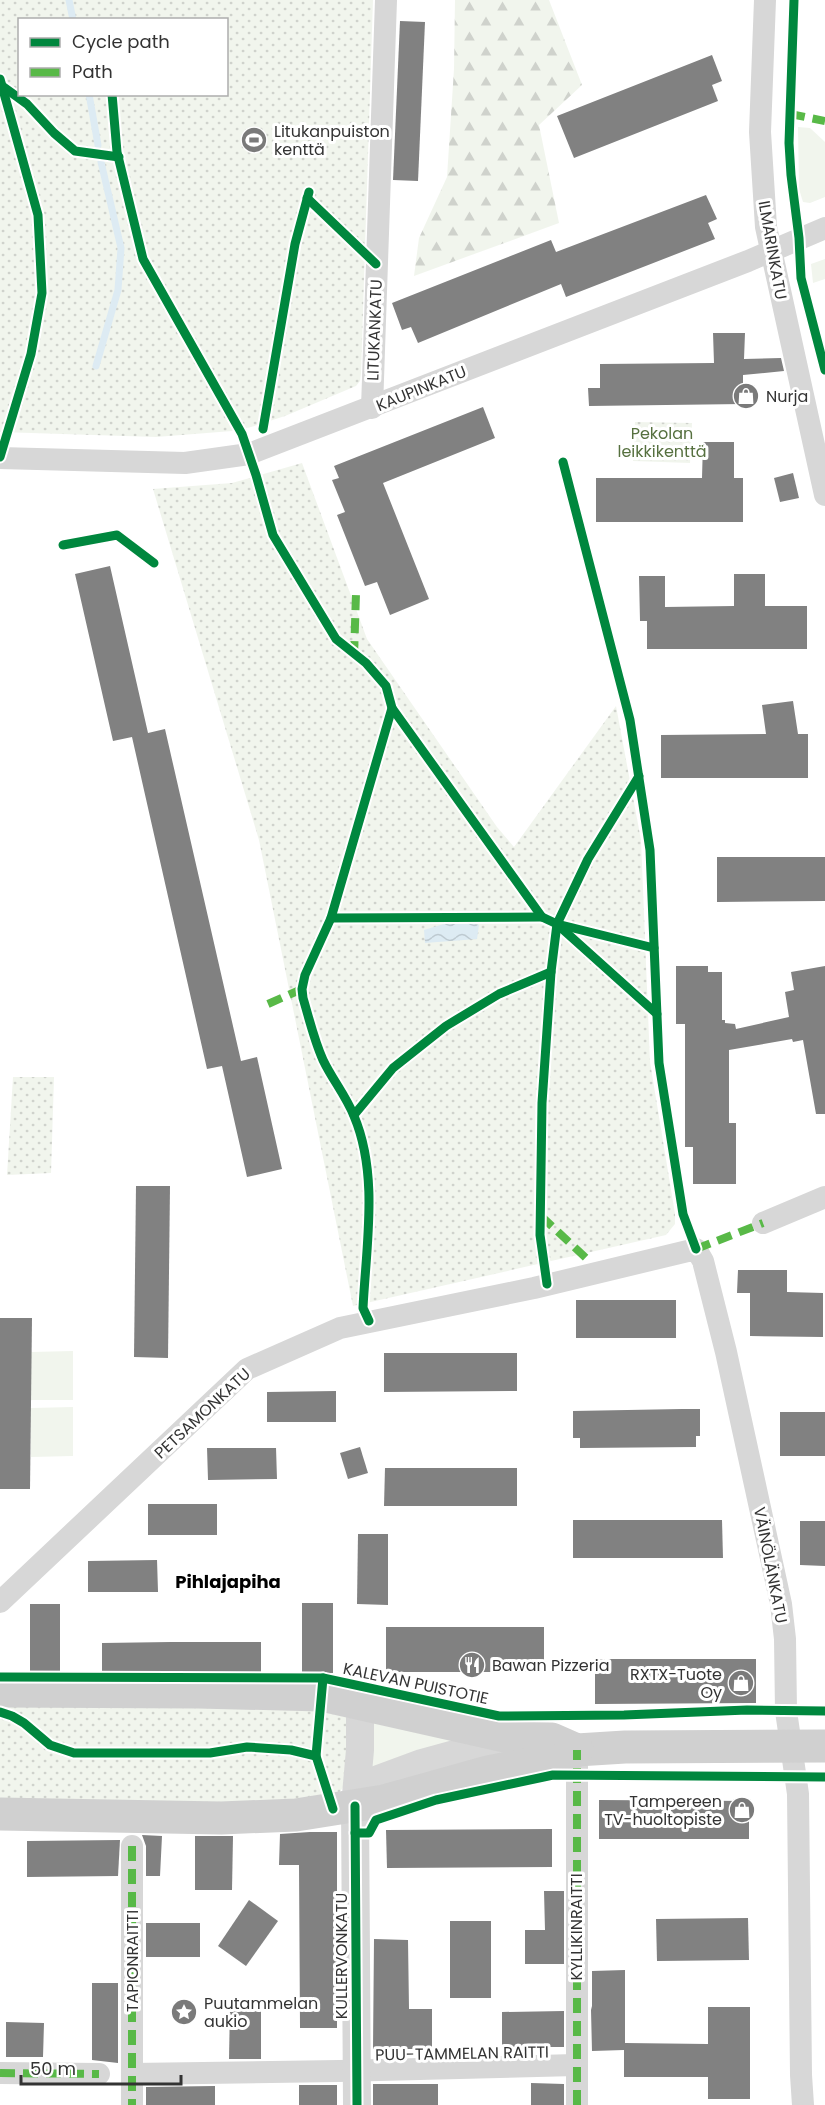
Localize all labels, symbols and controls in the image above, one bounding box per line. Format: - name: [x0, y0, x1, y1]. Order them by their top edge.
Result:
- legend: [18, 18, 228, 96]
- text: Cycle path: [72, 29, 170, 54]
- text: Path: [72, 59, 113, 84]
- place label: Litukanpuiston kenttä: [274, 120, 390, 161]
- sports icon: Litukanpuiston kenttä: [239, 125, 269, 155]
- street label: ILMARINKATU: [752, 199, 793, 301]
- street label: LITUKANKATU: [361, 279, 388, 381]
- street label: KAUPINKATU: [373, 360, 470, 417]
- shop icon: Nurja: [731, 381, 761, 411]
- place label: Nurja: [766, 385, 808, 408]
- park label: Pekolan leikkikenttä: [617, 422, 707, 463]
- street label: PETSAMONKATU: [149, 1363, 255, 1464]
- street label: VÄINÖLÄNKATU: [748, 1505, 793, 1625]
- district label: Pihlajapiha: [175, 1569, 281, 1594]
- restaurant icon: Bawan Pizzeria: [457, 1650, 487, 1680]
- place label: Bawan Pizzeria: [492, 1654, 609, 1677]
- street label: KALEVAN PUISTOTIE: [341, 1657, 491, 1710]
- place label: RXTX-Tuote Oy: [630, 1663, 722, 1704]
- shop icon: RXTX-Tuote Oy: [726, 1668, 756, 1698]
- place label: Tampereen TV-huoltopiste: [604, 1790, 722, 1831]
- shop icon: Tampereen TV-huoltopiste: [727, 1795, 757, 1825]
- street label: KYLLIKINRAITTI: [565, 1873, 588, 1981]
- street label: KULLERVONKATU: [330, 1893, 353, 2019]
- street label: TAPIONRAITTI: [121, 1910, 144, 2012]
- place label: Puutammelan aukio: [204, 1992, 318, 2033]
- place icon: Puutammelan aukio: [169, 1997, 199, 2027]
- street label: PUU-TAMMELAN RAITTI: [375, 2040, 549, 2067]
- scale bar: [21, 2048, 182, 2086]
- text: 50 m: [30, 2056, 76, 2081]

